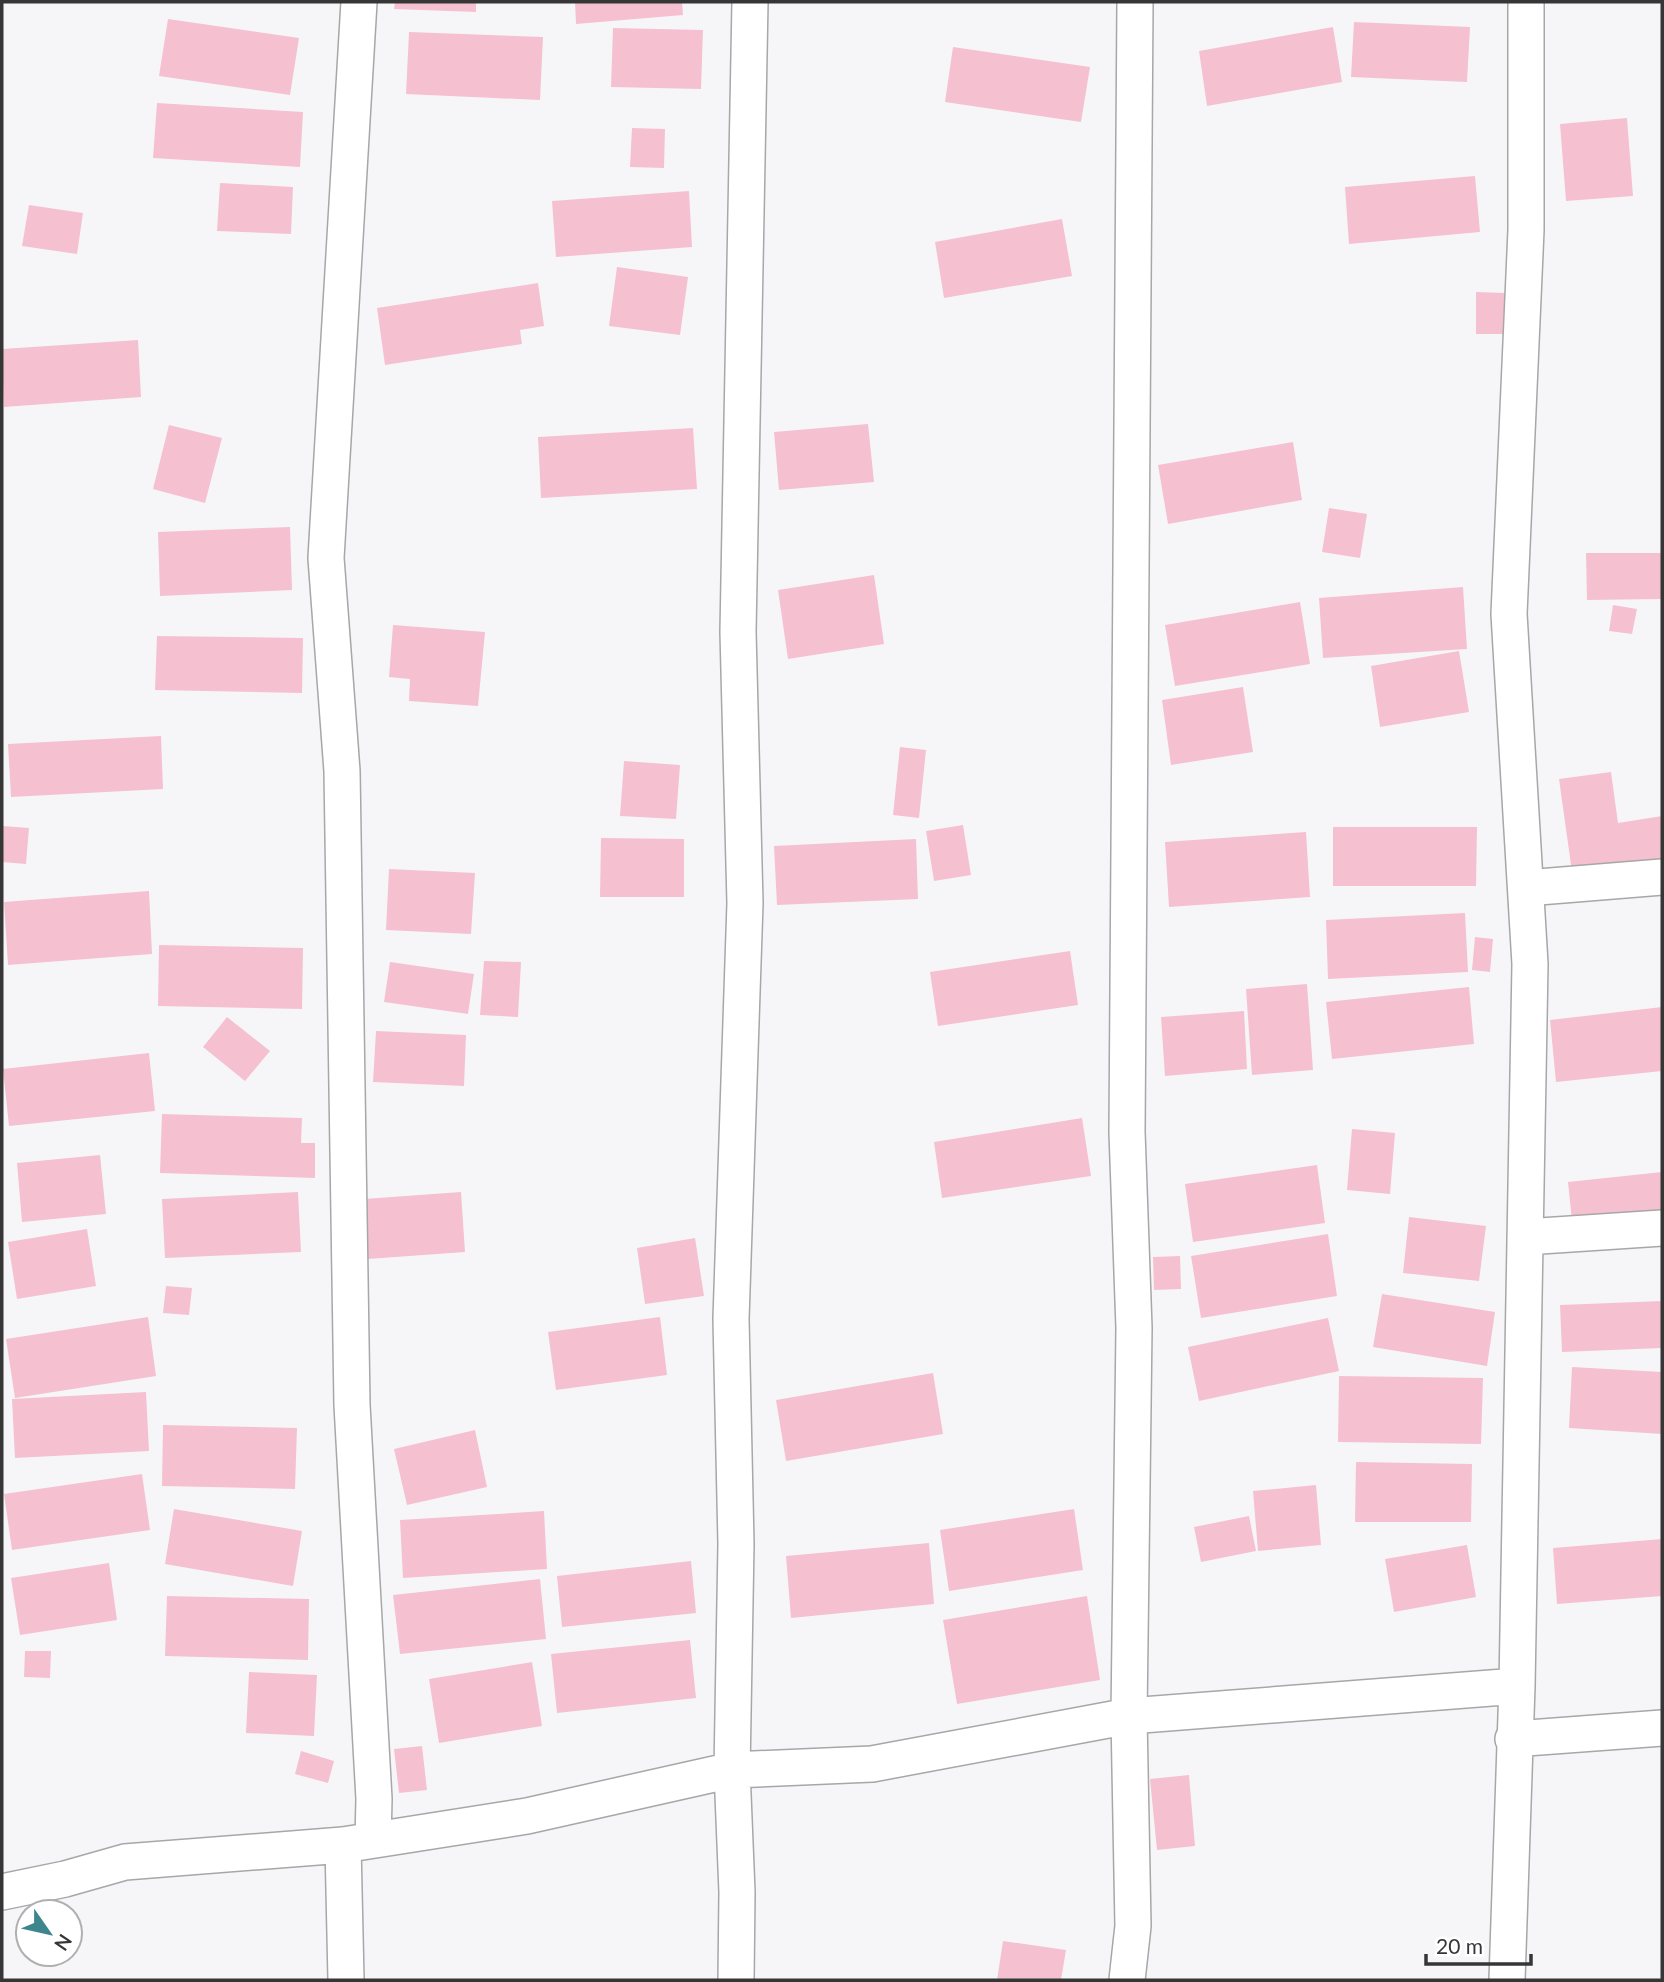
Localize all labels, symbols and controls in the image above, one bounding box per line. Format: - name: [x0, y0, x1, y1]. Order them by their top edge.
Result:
- north arrow: [14, 1898, 84, 1968]
- scale bar: [1426, 1923, 1531, 1967]
- text: N: [50, 1930, 77, 1955]
- text: 20 m: [1436, 1933, 1483, 1958]

